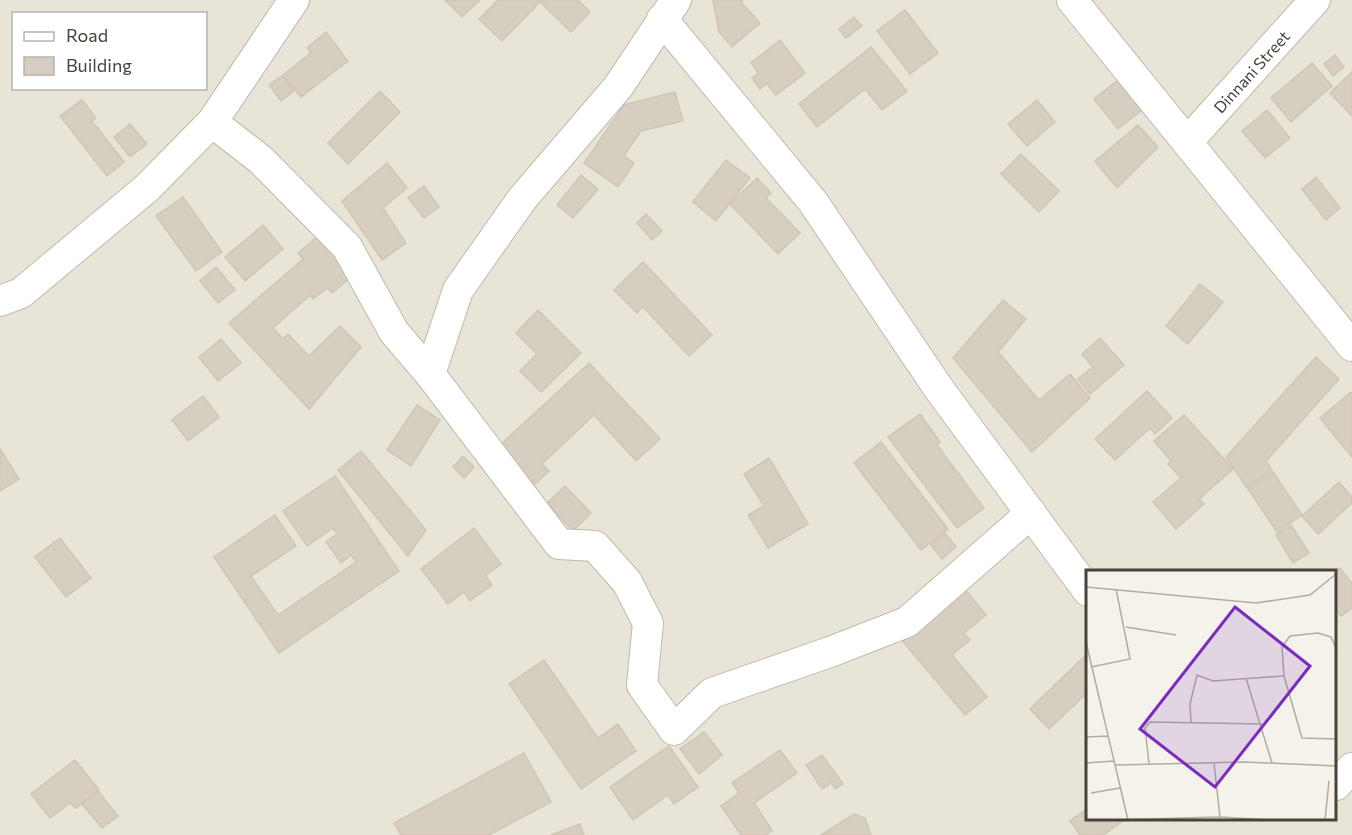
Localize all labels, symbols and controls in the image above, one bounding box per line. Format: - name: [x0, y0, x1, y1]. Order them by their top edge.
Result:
- legend: [12, 12, 207, 90]
- text: Road: [66, 24, 108, 46]
- street label: Dinnani Street: [1209, 26, 1293, 116]
- text: Building: [66, 54, 132, 76]
- inset map: [1086, 570, 1337, 820]

